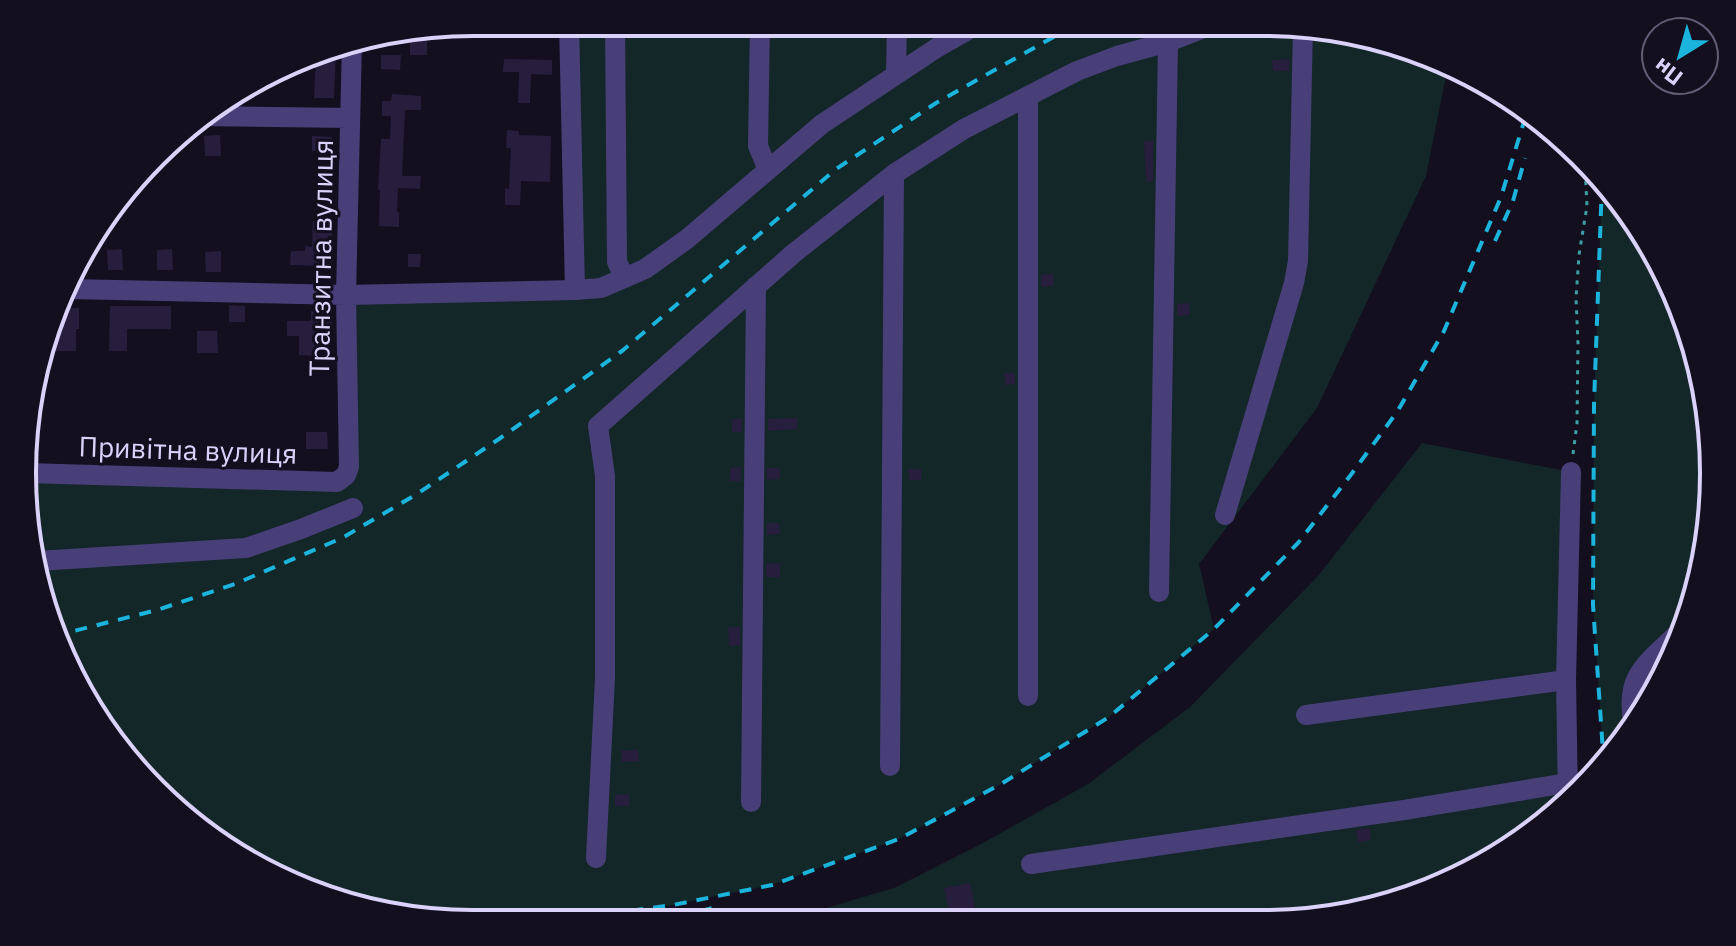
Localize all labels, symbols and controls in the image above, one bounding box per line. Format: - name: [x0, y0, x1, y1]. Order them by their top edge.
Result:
- north arrow: [1640, 16, 1720, 96]
- text: Пн: [1647, 52, 1688, 93]
- street label: Транзитна вулиця: [300, 139, 341, 377]
- street label: Привітна вулиця: [78, 427, 298, 472]

